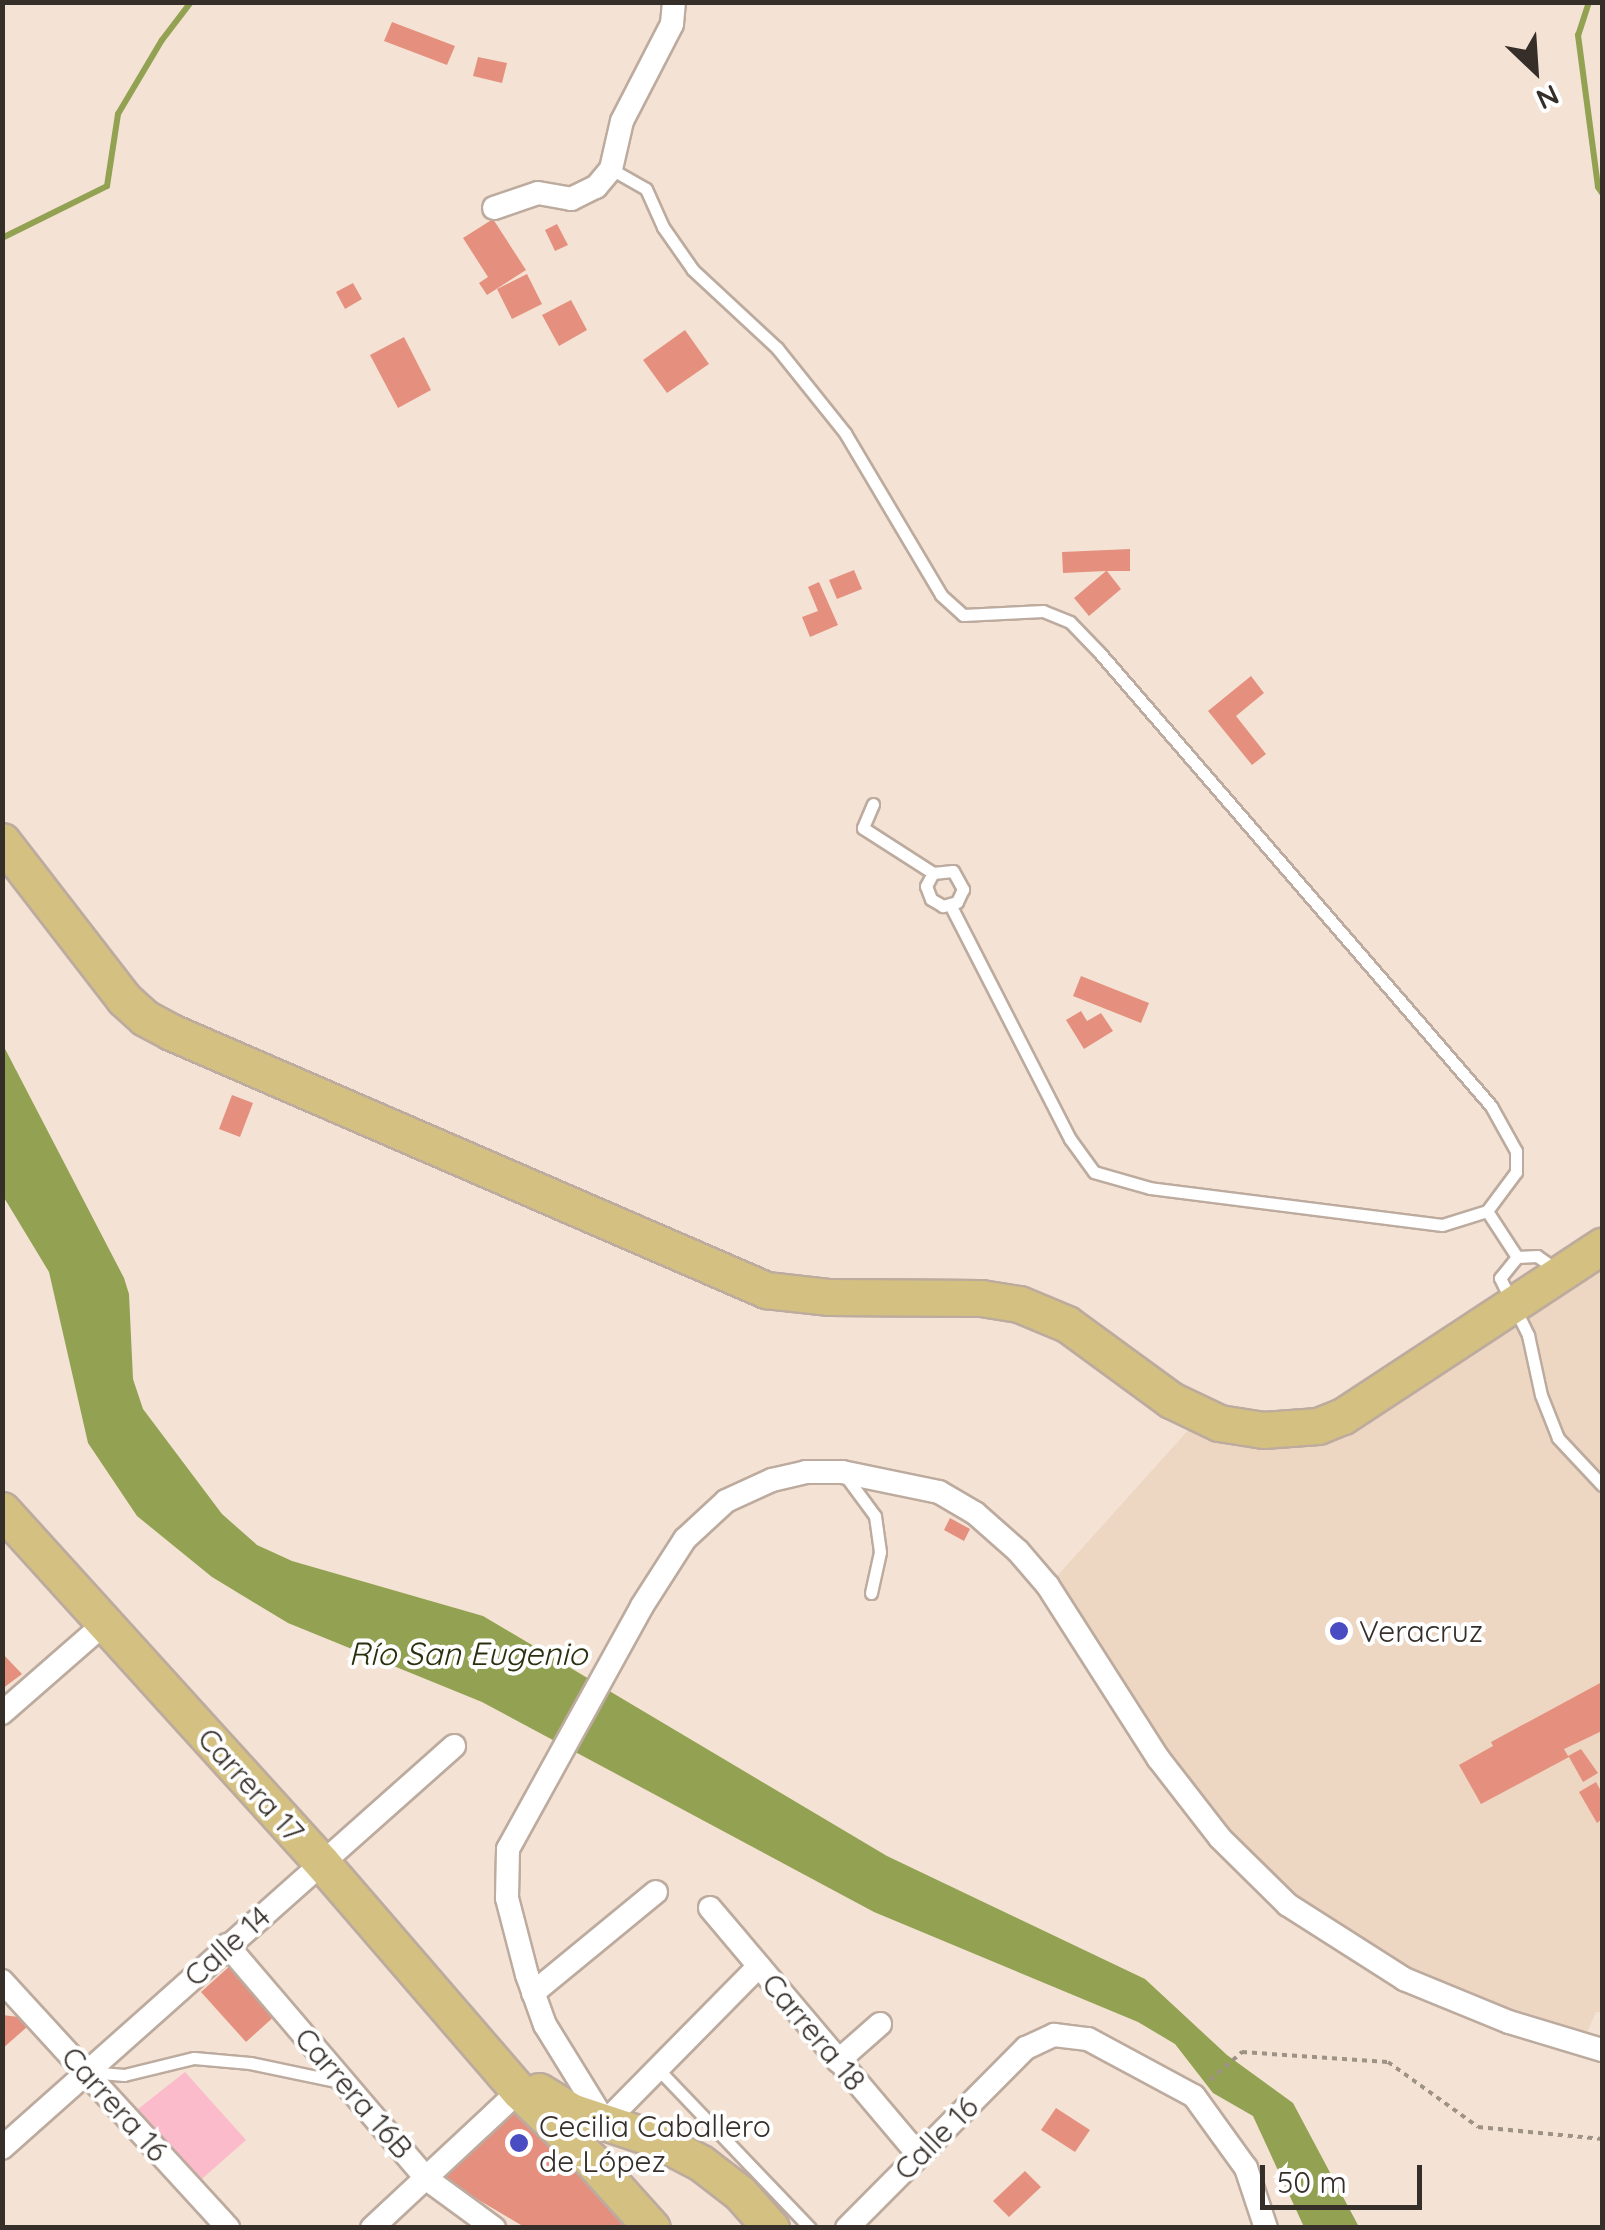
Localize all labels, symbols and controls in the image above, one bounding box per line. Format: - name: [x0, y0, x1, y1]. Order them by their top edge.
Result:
- north arrow: [1485, 20, 1585, 120]
- text: N: [1531, 77, 1565, 118]
- place label: Veracruz: [1359, 1613, 1483, 1649]
- marker: Veracruz: [1328, 1620, 1350, 1642]
- water label: Río San Eugenio: [349, 1634, 587, 1672]
- street label: Carrera 17: [190, 1720, 312, 1850]
- street label: Calle 14: [177, 1898, 277, 1994]
- street label: Carrera 18: [755, 1966, 873, 2098]
- street label: Carrera 16B: [287, 2020, 421, 2166]
- street label: Carrera 16: [54, 2039, 176, 2169]
- street label: Calle 16: [887, 2089, 985, 2187]
- place label: Cecilia Caballero de López: [539, 2108, 771, 2178]
- marker: Cecilia Caballero de López: [508, 2132, 530, 2154]
- scale bar: [1265, 2145, 1428, 2207]
- text: 50 m: [1277, 2163, 1347, 2201]

